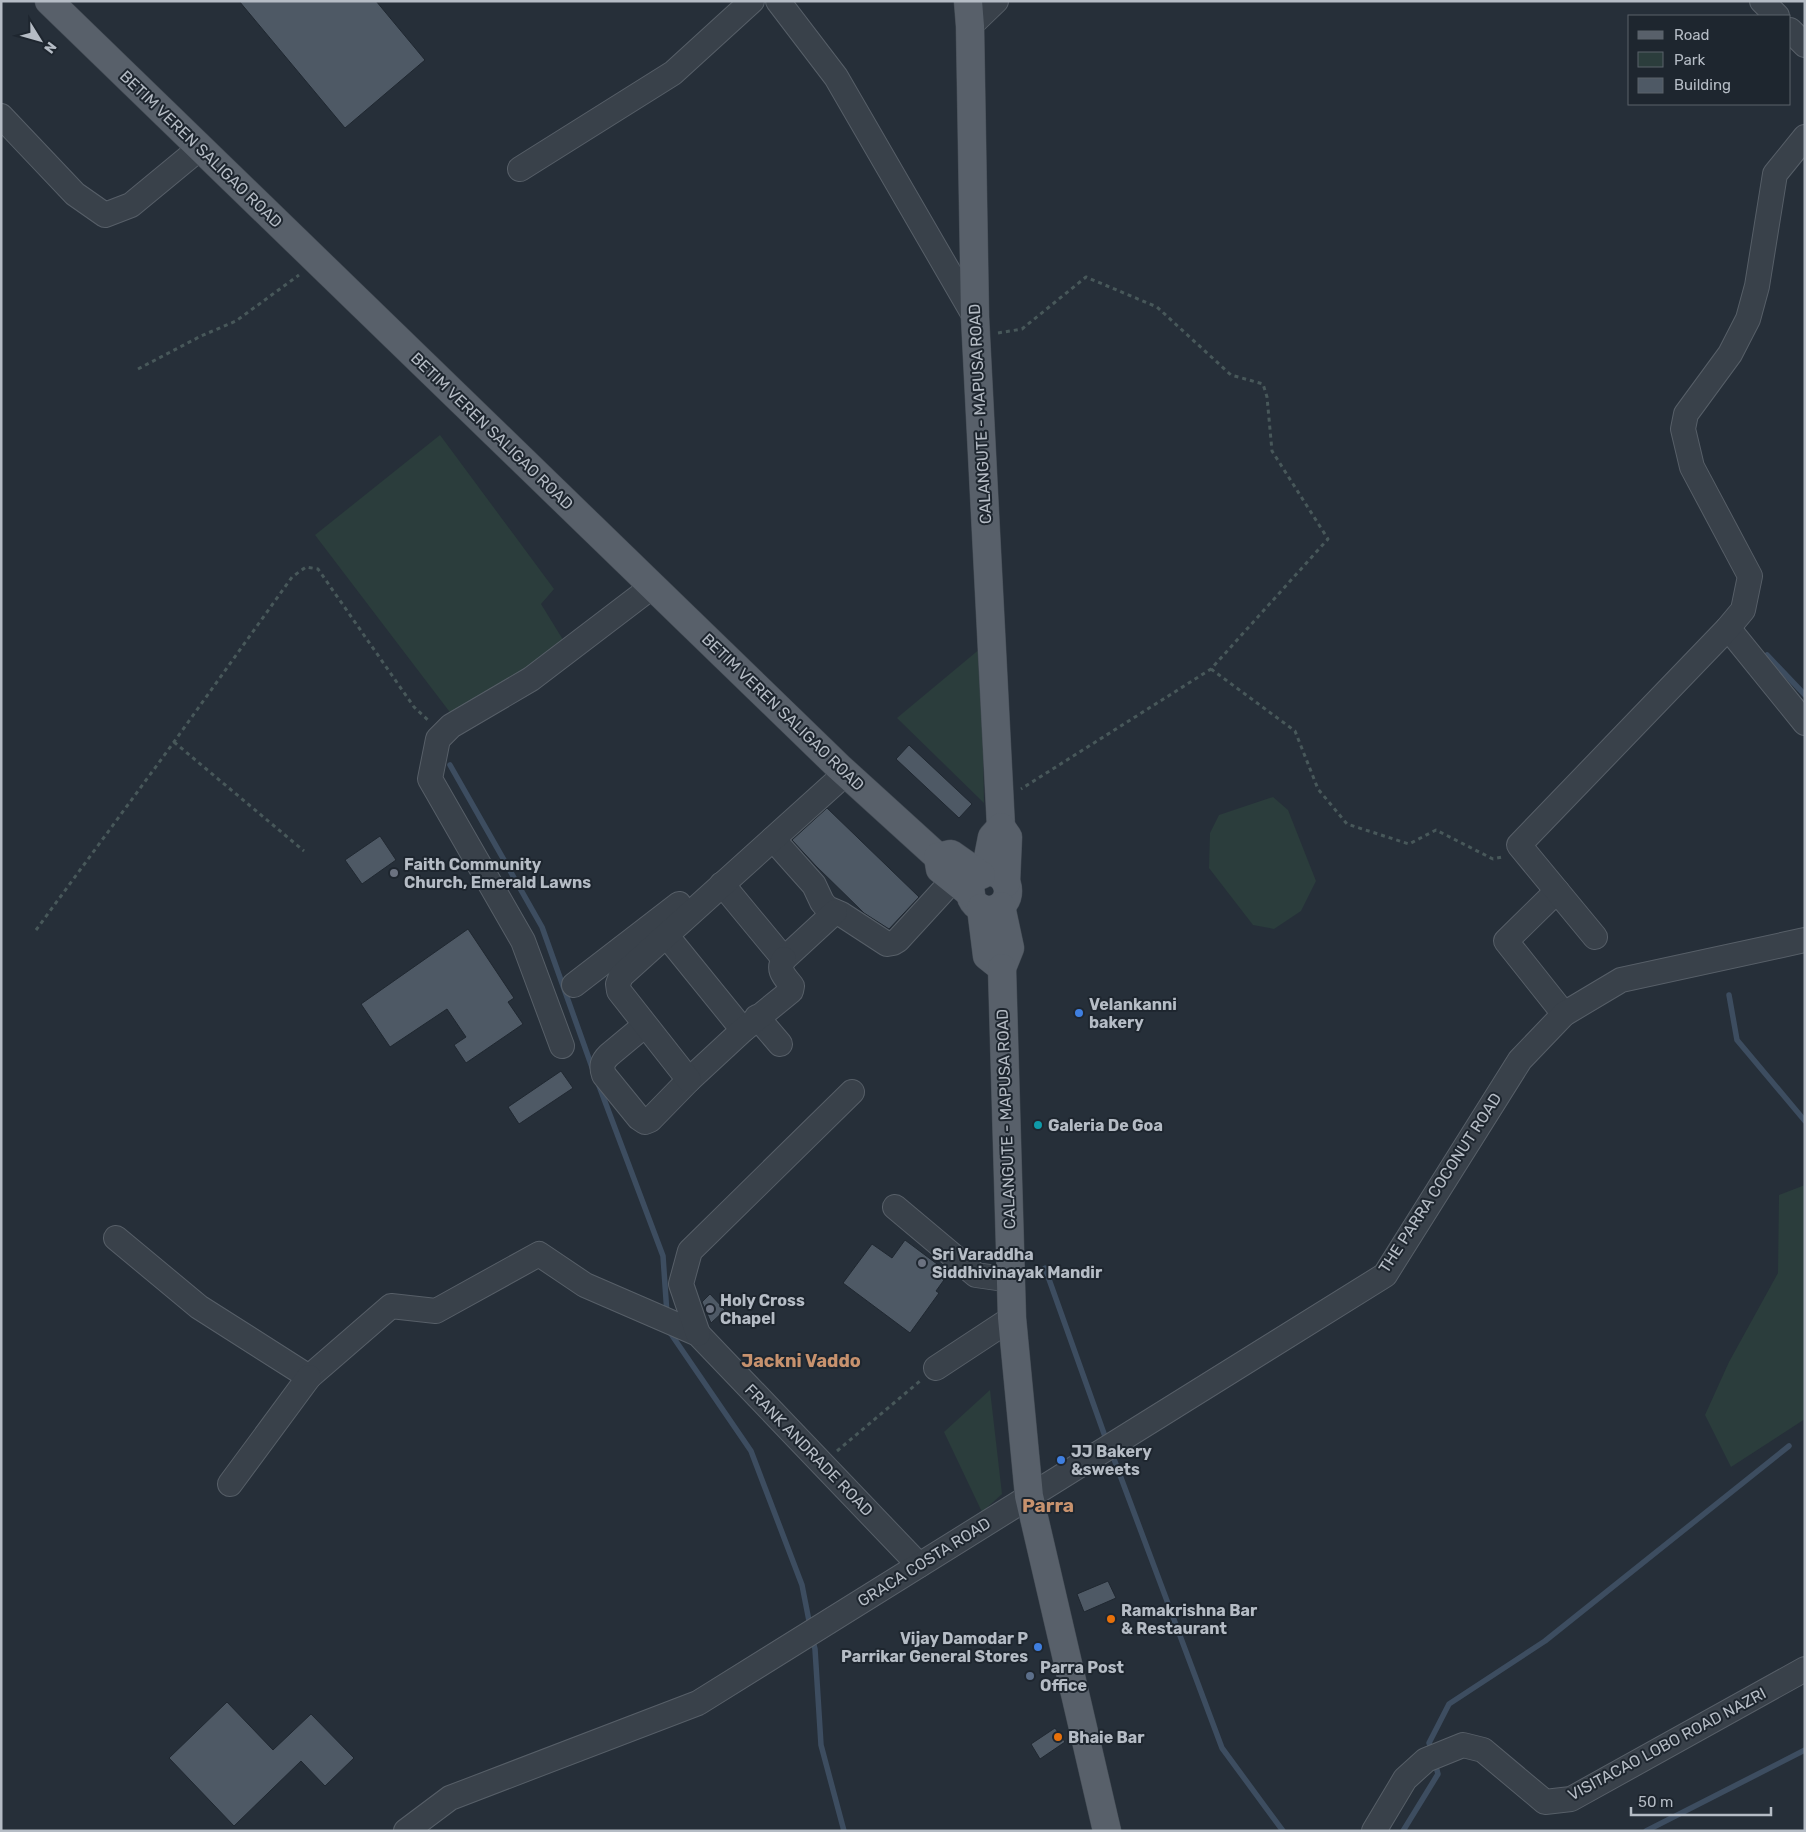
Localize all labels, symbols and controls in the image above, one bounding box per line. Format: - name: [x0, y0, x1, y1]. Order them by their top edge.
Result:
- north arrow: [15, 15, 65, 65]
- legend: [1628, 15, 1791, 105]
- text: Road: [1674, 26, 1710, 44]
- text: N: [40, 38, 60, 57]
- text: Park: [1674, 51, 1705, 69]
- street label: BETIM VEREN SALIGAO ROAD: [116, 66, 286, 232]
- text: Building: [1674, 76, 1731, 94]
- street label: CALANGUTE - MAPUSA ROAD: [965, 303, 995, 525]
- street label: BETIM VEREN SALIGAO ROAD: [407, 348, 577, 514]
- street label: BETIM VEREN SALIGAO ROAD: [698, 629, 868, 795]
- place label: Faith Community Church, Emerald Lawns: [404, 855, 591, 892]
- marker: Faith Community Church, Emerald Lawns: [388, 867, 400, 879]
- place label: Velankanni bakery: [1089, 995, 1177, 1032]
- marker: Velankanni bakery: [1073, 1007, 1085, 1019]
- street label: CALANGUTE - MAPUSA ROAD: [993, 1008, 1019, 1230]
- street label: THE PARRA COCONUT ROAD: [1375, 1089, 1505, 1277]
- place label: Galeria De Goa: [1048, 1116, 1163, 1135]
- marker: Galeria De Goa: [1032, 1119, 1044, 1131]
- place label: Sri Varaddha Siddhivinayak Mandir: [932, 1245, 1103, 1282]
- marker: Sri Varaddha Siddhivinayak Mandir: [916, 1257, 928, 1269]
- place label: Holy Cross Chapel: [720, 1291, 805, 1328]
- marker: Holy Cross Chapel: [704, 1303, 716, 1315]
- district label: Jackni Vaddo: [741, 1350, 861, 1372]
- street label: FRANK ANDRADE ROAD: [741, 1380, 877, 1520]
- place label: JJ Bakery &sweets: [1071, 1442, 1152, 1479]
- marker: JJ Bakery &sweets: [1055, 1454, 1067, 1466]
- district label: Parra: [1022, 1494, 1074, 1517]
- street label: GRACA COSTA ROAD: [854, 1513, 994, 1611]
- place label: Ramakrishna Bar & Restaurant: [1121, 1601, 1258, 1638]
- marker: Ramakrishna Bar & Restaurant: [1105, 1613, 1117, 1625]
- place label: Vijay Damodar P Parrikar General Stores: [841, 1629, 1028, 1666]
- marker: Vijay Damodar P Parrikar General Stores: [1032, 1641, 1044, 1653]
- place label: Parra Post Office: [1040, 1658, 1125, 1695]
- marker: Parra Post Office: [1024, 1670, 1036, 1682]
- street label: VISITACAO LOBO ROAD NAZRI: [1565, 1684, 1769, 1804]
- place label: Bhaie Bar: [1068, 1728, 1145, 1747]
- marker: Bhaie Bar: [1052, 1731, 1064, 1743]
- scale bar: [1631, 1784, 1771, 1816]
- text: 50 m: [1638, 1793, 1673, 1811]

